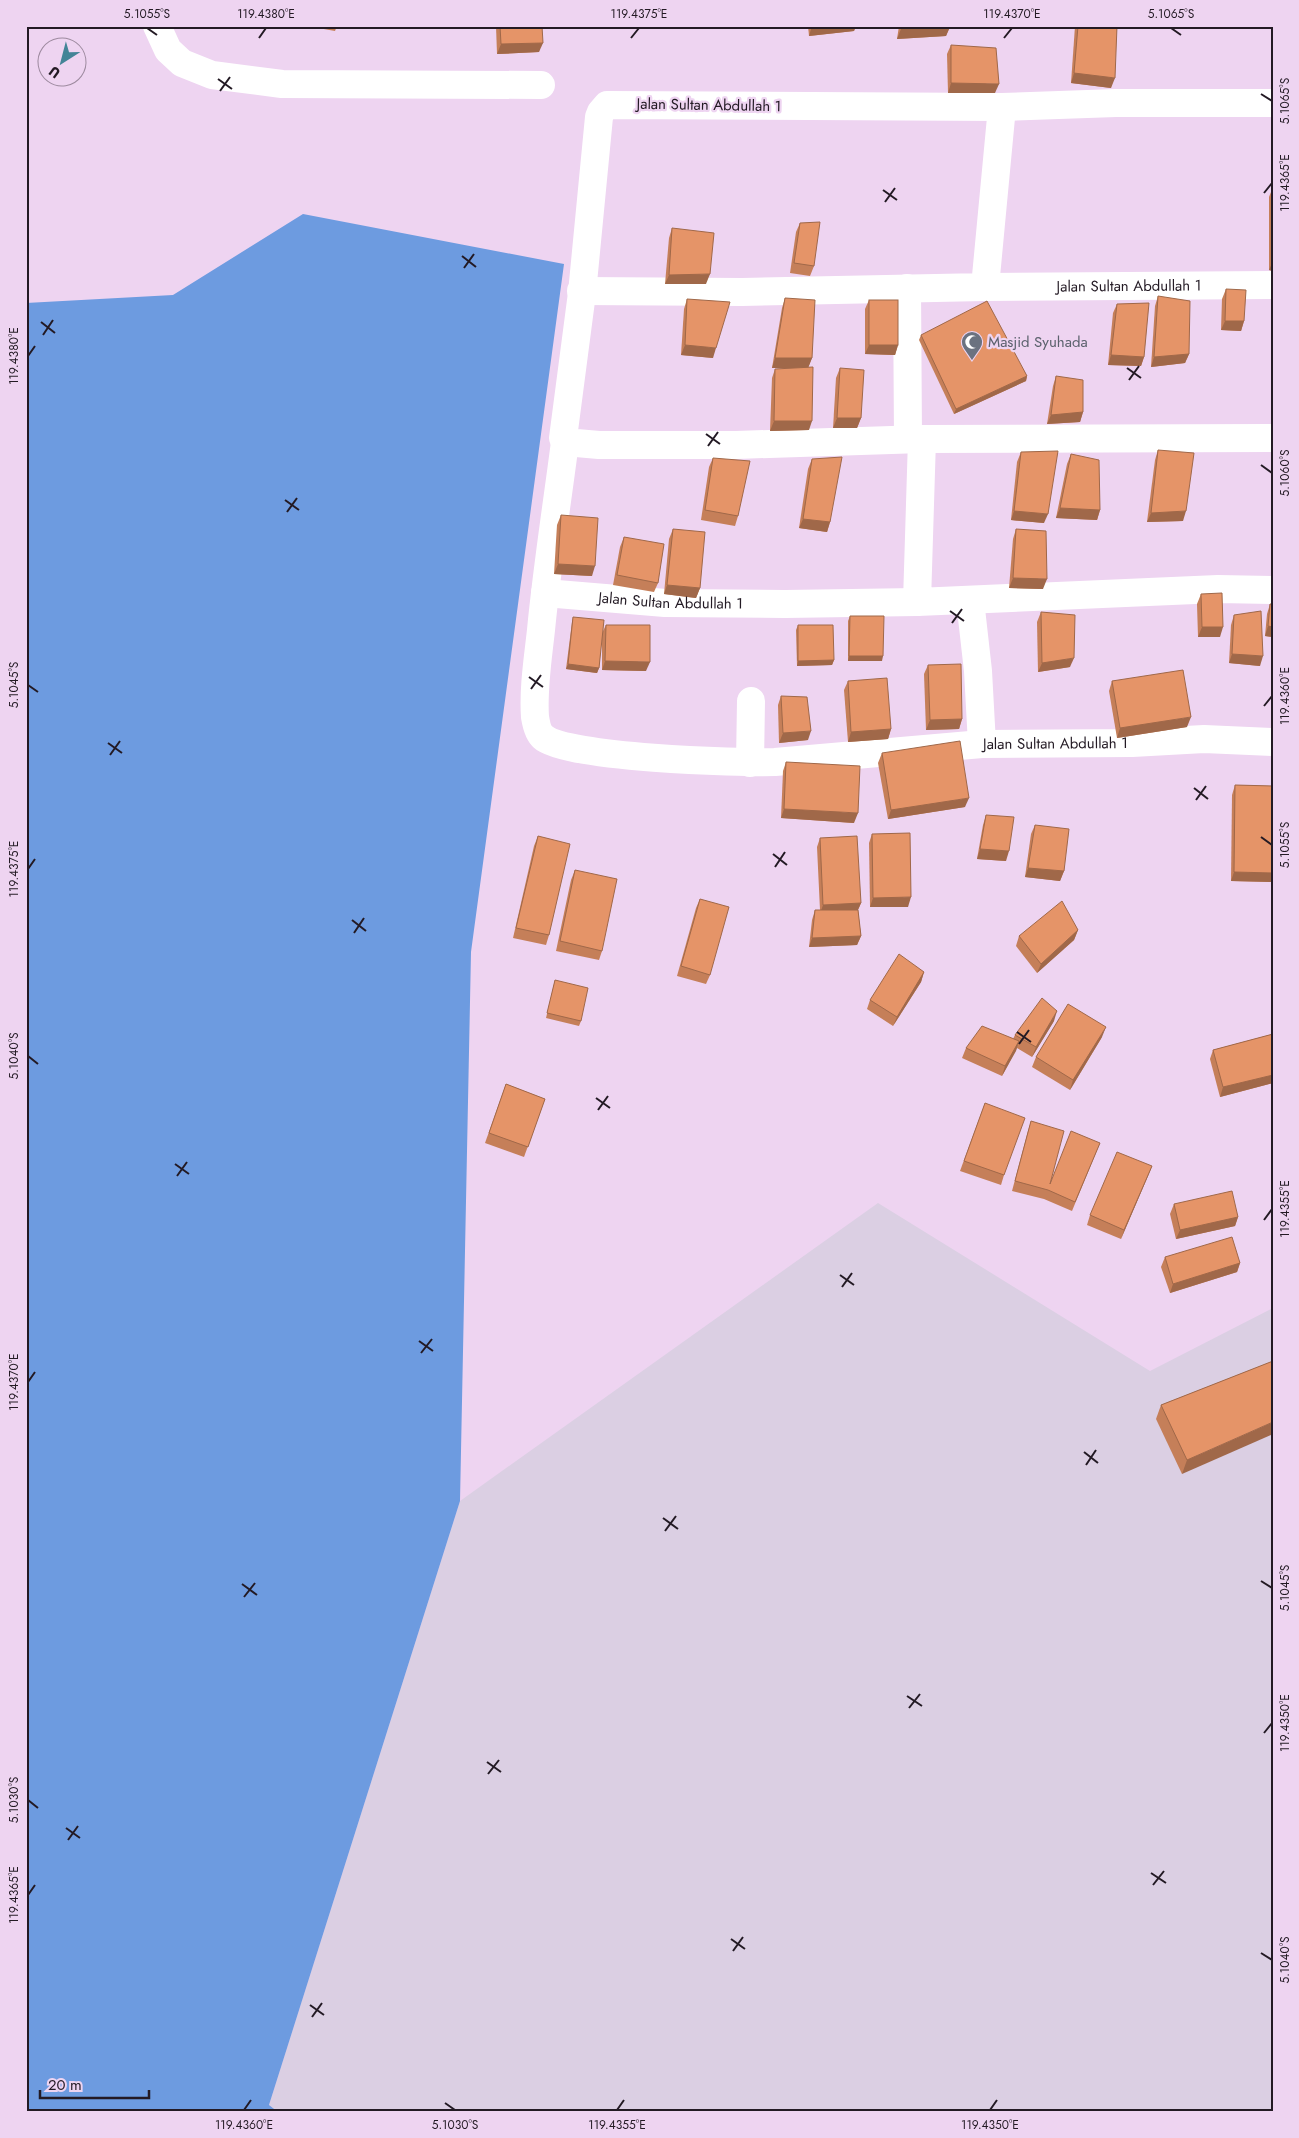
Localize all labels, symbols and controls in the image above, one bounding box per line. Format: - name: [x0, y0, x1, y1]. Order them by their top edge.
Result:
- text: 5.1055°S: [124, 5, 171, 23]
- text: 119.4380°E: [237, 5, 295, 23]
- text: 119.4375°E: [611, 5, 667, 23]
- text: 119.4370°E: [983, 5, 1041, 23]
- text: 5.1065°S: [1148, 5, 1195, 23]
- north arrow: [38, 38, 88, 88]
- text: U: [45, 62, 64, 83]
- text: 5.1065°S: [1276, 77, 1294, 124]
- street label: Jalan Sultan Abdullah 1: [634, 93, 782, 117]
- text: 119.4365°E: [1276, 154, 1294, 212]
- street label: Jalan Sultan Abdullah 1: [1054, 274, 1202, 298]
- text: 119.4380°E: [5, 327, 23, 385]
- mosque icon: Masjid Syuhada: [960, 330, 984, 361]
- place label: Masjid Syuhada: [988, 331, 1088, 353]
- text: 5.1060°S: [1276, 449, 1294, 497]
- street label: Jalan Sultan Abdullah 1: [595, 586, 743, 615]
- text: 5.1045°S: [5, 661, 23, 708]
- text: 119.4360°E: [1276, 667, 1294, 725]
- street label: Jalan Sultan Abdullah 1: [981, 732, 1128, 755]
- text: 5.1055°S: [1276, 821, 1294, 868]
- text: 119.4375°E: [5, 841, 23, 897]
- text: 5.1040°S: [5, 1032, 23, 1080]
- text: 119.4355°E: [1276, 1180, 1294, 1238]
- text: 119.4370°E: [5, 1353, 23, 1411]
- text: 5.1045°S: [1276, 1564, 1294, 1611]
- text: 119.4350°E: [1276, 1694, 1294, 1752]
- text: 5.1030°S: [5, 1776, 23, 1823]
- text: 119.4365°E: [5, 1866, 23, 1924]
- text: 5.1040°S: [1276, 1936, 1294, 1984]
- scale bar: [40, 2068, 149, 2100]
- text: 20 m: [48, 2074, 82, 2096]
- text: 119.4360°E: [215, 2116, 273, 2134]
- text: 5.1030°S: [432, 2116, 479, 2134]
- text: 119.4355°E: [588, 2116, 646, 2134]
- text: 119.4350°E: [961, 2116, 1019, 2134]

